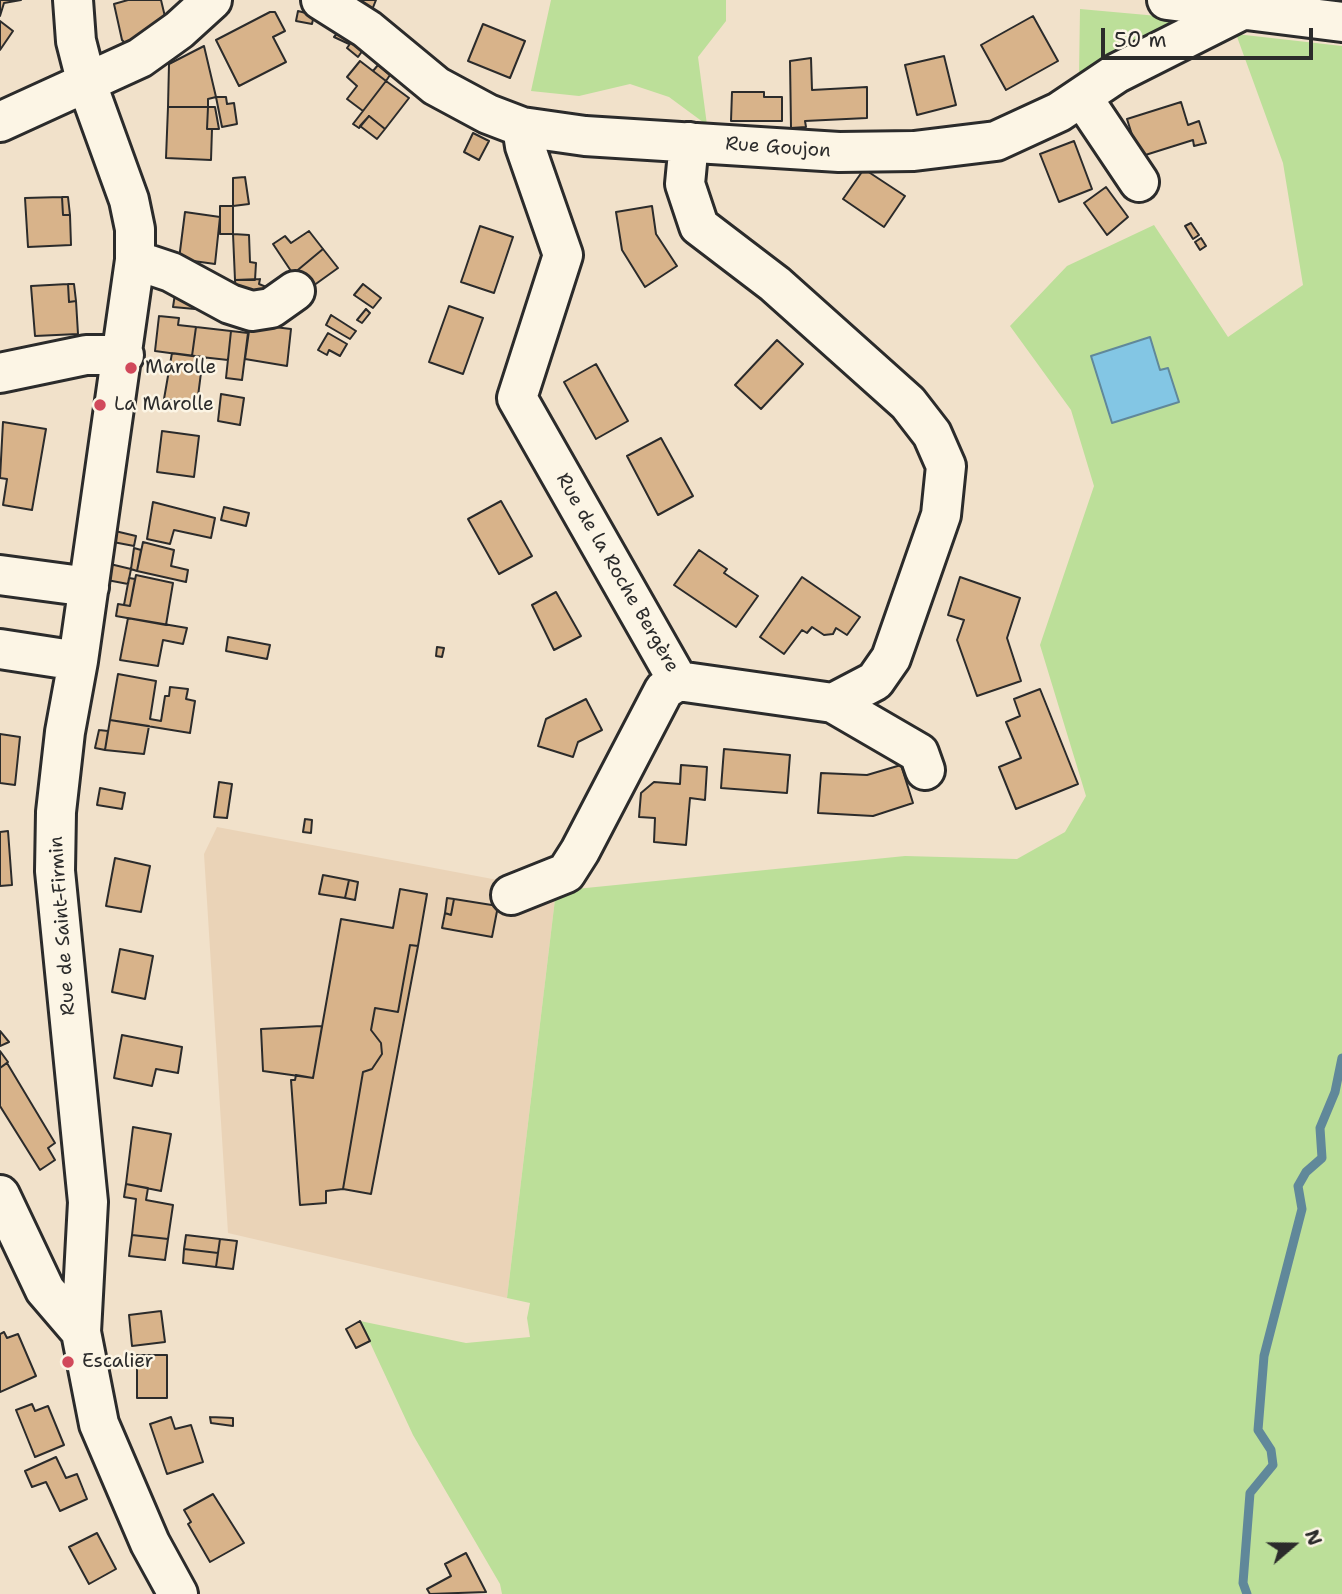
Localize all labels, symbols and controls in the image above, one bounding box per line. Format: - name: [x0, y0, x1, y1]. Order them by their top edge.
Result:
- scale bar: [1104, 14, 1316, 58]
- text: 50 m: [1114, 26, 1167, 54]
- street label: Rue Goujon: [725, 133, 831, 163]
- place label: Marolle: [145, 357, 216, 379]
- marker: Marolle: [123, 360, 139, 376]
- place label: La Marolle: [114, 394, 214, 416]
- marker: La Marolle: [92, 397, 108, 413]
- street label: Rue de la Roche Bergère: [551, 469, 683, 677]
- street label: Rue de Saint-Firmin: [45, 836, 81, 1016]
- place label: Escalier: [82, 1351, 154, 1373]
- marker: Escalier: [60, 1354, 76, 1370]
- north arrow: [1258, 1510, 1328, 1580]
- text: N: [1299, 1526, 1328, 1549]

